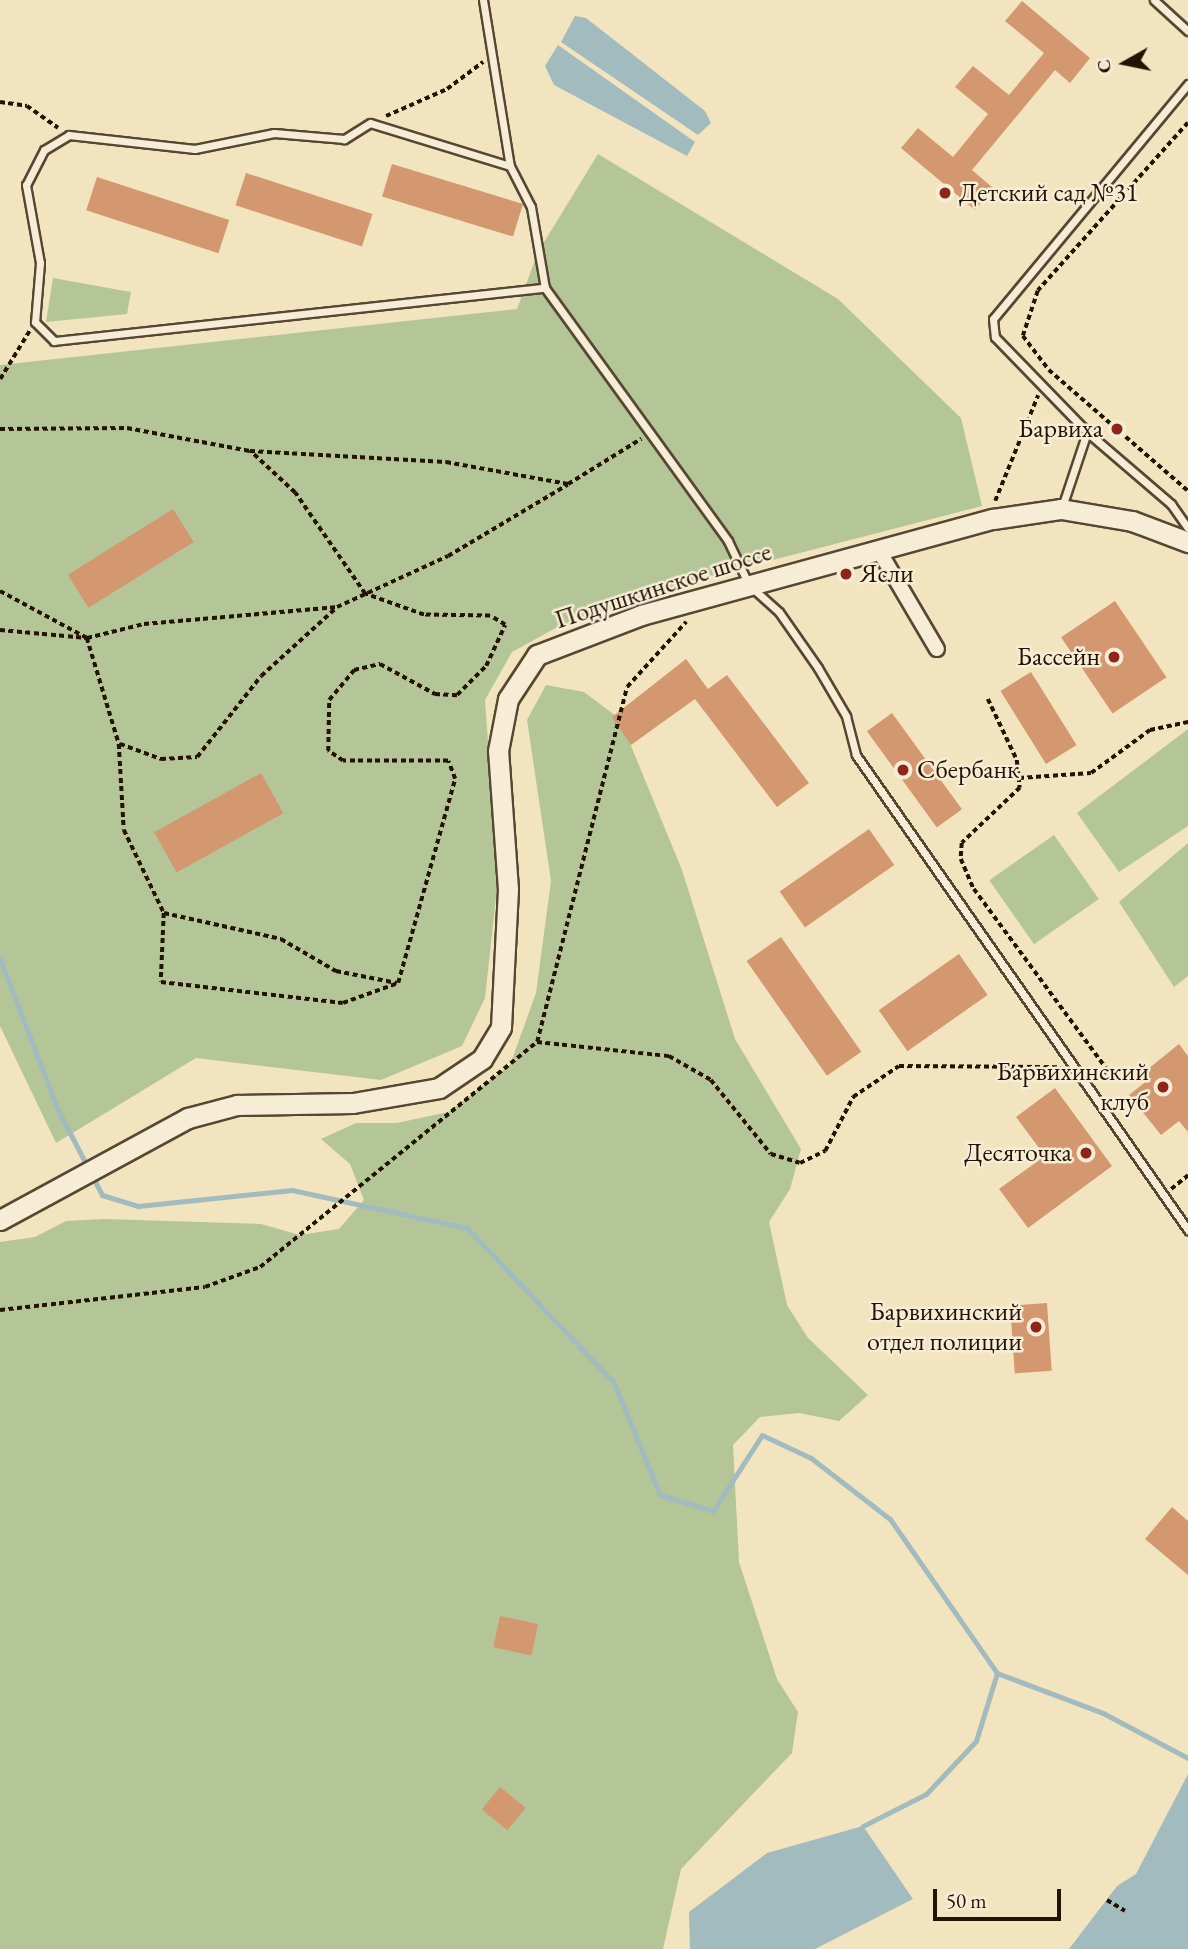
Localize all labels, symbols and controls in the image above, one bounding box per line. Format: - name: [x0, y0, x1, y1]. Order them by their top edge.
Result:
- north arrow: [1090, 28, 1160, 98]
- text: С: [1090, 58, 1117, 75]
- place label: Детский сад №31: [959, 177, 1139, 209]
- marker: Детский сад №31: [937, 185, 953, 201]
- place label: Барвиха: [1018, 413, 1103, 445]
- marker: Барвиха: [1109, 421, 1125, 437]
- street label: Подушкинское шоссе: [551, 536, 775, 636]
- place label: Ясли: [860, 558, 914, 590]
- marker: Ясли: [838, 566, 854, 582]
- place label: Бассейн: [1017, 641, 1100, 673]
- marker: Бассейн: [1106, 649, 1122, 665]
- place label: Сбербанк: [917, 754, 1020, 786]
- marker: Сбербанк: [895, 762, 911, 778]
- place label: Барвихинский клуб: [997, 1056, 1149, 1118]
- marker: Барвихинский клуб: [1155, 1079, 1171, 1095]
- place label: Десяточка: [964, 1137, 1072, 1169]
- marker: Десяточка: [1078, 1145, 1094, 1161]
- place label: Барвихинский отдел полиции: [867, 1296, 1022, 1358]
- marker: Барвихинский отдел полиции: [1028, 1319, 1044, 1335]
- scale bar: [936, 1876, 1064, 1920]
- text: 50 m: [946, 1887, 987, 1914]

